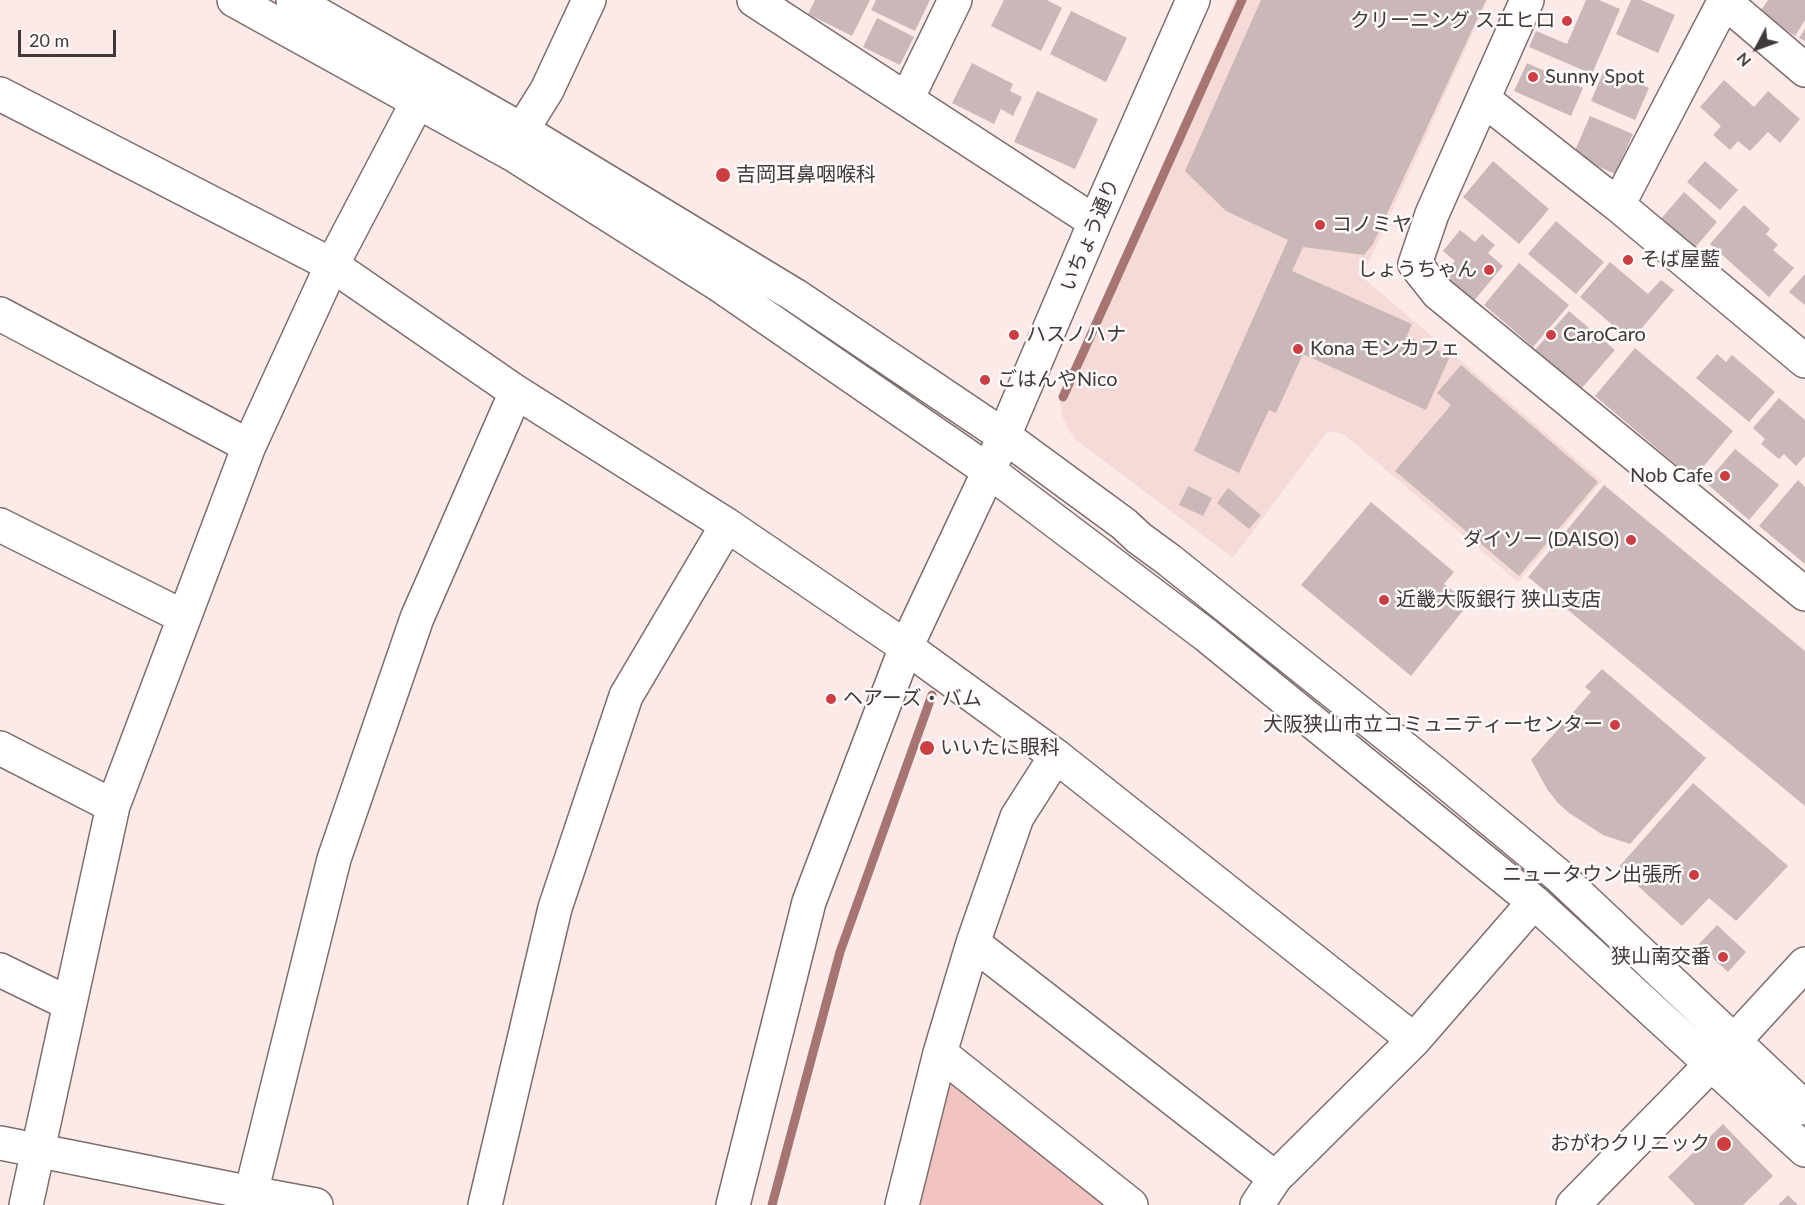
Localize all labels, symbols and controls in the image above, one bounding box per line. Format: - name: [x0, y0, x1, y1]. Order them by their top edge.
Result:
- place label: クリーニング スエヒロ: [1350, 9, 1555, 33]
- marker: クリーニング スエヒロ: [1560, 14, 1574, 28]
- scale bar: [21, 18, 118, 56]
- north arrow: [1727, 18, 1787, 78]
- text: 20 m: [29, 29, 69, 51]
- text: N: [1732, 49, 1754, 71]
- place label: Sunny Spot: [1545, 65, 1644, 89]
- marker: Sunny Spot: [1526, 70, 1540, 84]
- place label: 吉岡耳鼻咽喉科: [736, 163, 876, 187]
- marker: 吉岡耳鼻咽喉科: [714, 166, 732, 184]
- street label: いちょう通り: [1056, 175, 1124, 295]
- place label: コノミヤ: [1332, 213, 1412, 237]
- marker: コノミヤ: [1313, 218, 1327, 232]
- place label: そば屋藍: [1640, 248, 1720, 272]
- marker: そば屋藍: [1621, 253, 1635, 267]
- place label: しょうちゃん: [1357, 258, 1477, 282]
- marker: しょうちゃん: [1482, 263, 1496, 277]
- place label: ハスノハナ: [1026, 323, 1126, 347]
- place label: CaroCaro: [1563, 323, 1646, 347]
- marker: ハスノハナ: [1007, 328, 1021, 342]
- marker: CaroCaro: [1544, 328, 1558, 342]
- place label: Kona モンカフェ: [1310, 337, 1460, 361]
- marker: Kona モンカフェ: [1291, 342, 1305, 356]
- place label: ごはんやNico: [997, 368, 1118, 392]
- marker: ごはんやNico: [978, 373, 992, 387]
- place label: Nob Cafe: [1630, 464, 1713, 488]
- marker: Nob Cafe: [1718, 469, 1732, 483]
- place label: ダイソー (DAISO): [1463, 528, 1619, 552]
- marker: ダイソー (DAISO): [1624, 533, 1638, 547]
- place label: 近畿大阪銀行 狭山支店: [1396, 588, 1601, 612]
- marker: 近畿大阪銀行 狭山支店: [1377, 593, 1391, 607]
- place label: ヘアーズ・バム: [843, 687, 982, 711]
- marker: ヘアーズ・バム: [824, 692, 838, 706]
- place label: 大阪狭山市立コミュニティーセンター: [1263, 713, 1603, 737]
- marker: 大阪狭山市立コミュニティーセンター: [1608, 718, 1622, 732]
- place label: いいたに眼科: [940, 736, 1060, 760]
- marker: いいたに眼科: [918, 739, 936, 757]
- place label: ニュータウン出張所: [1502, 863, 1682, 887]
- marker: ニュータウン出張所: [1687, 868, 1701, 882]
- place label: 狭山南交番: [1611, 945, 1711, 969]
- marker: 狭山南交番: [1716, 950, 1730, 964]
- place label: おがわクリニック: [1550, 1132, 1710, 1156]
- marker: おがわクリニック: [1715, 1135, 1733, 1153]

